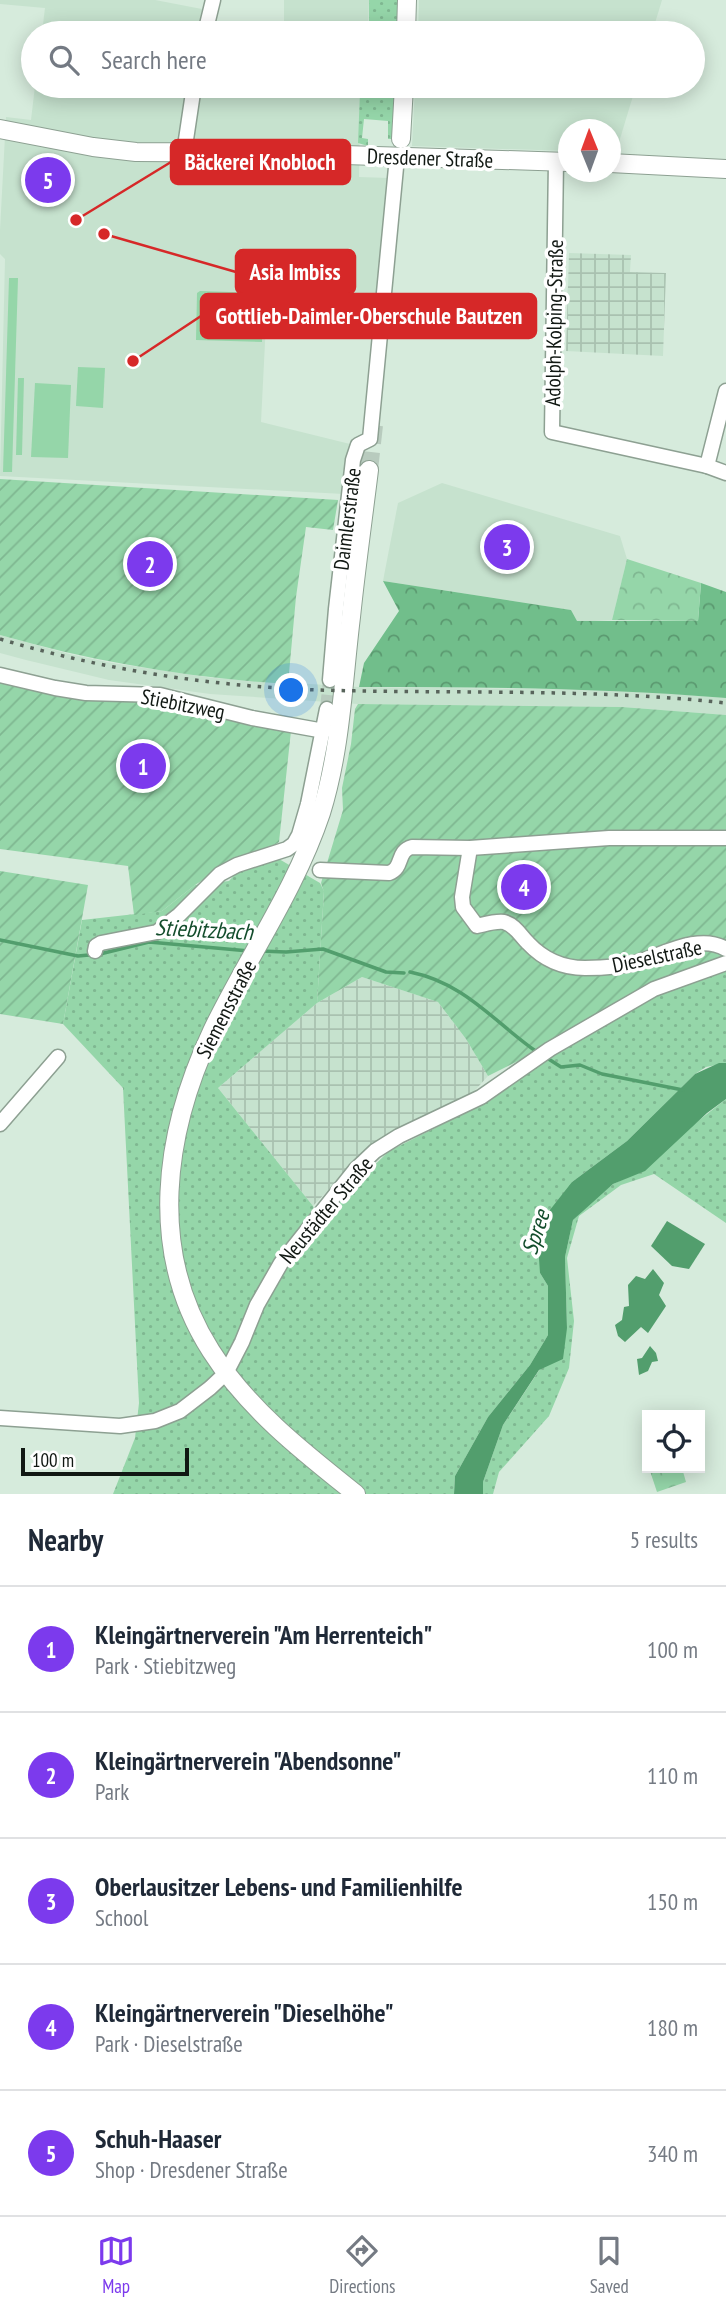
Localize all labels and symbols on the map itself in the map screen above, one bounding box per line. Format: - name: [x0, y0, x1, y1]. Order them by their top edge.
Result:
- north arrow: [558, 119, 621, 182]
- callout: Bäckerei Knobloch: [171, 140, 350, 184]
- street label: Dresdener Straße: [366, 142, 494, 174]
- text: Bäckerei Knobloch: [185, 147, 335, 176]
- pin: 5: [25, 154, 71, 206]
- street label: Adolph-Kolping-Straße: [539, 239, 569, 407]
- callout: Asia Imbiss: [236, 250, 355, 294]
- text: Asia Imbiss: [248, 257, 341, 286]
- callout: Gottlieb-Daimler-Oberschule Bautzen: [201, 294, 536, 338]
- text: Gottlieb-Daimler-Oberschule Bautzen: [216, 301, 522, 330]
- street label: Daimlerstraße: [327, 466, 367, 572]
- pin: 3: [484, 521, 530, 573]
- pin: 2: [127, 538, 173, 590]
- your location: [274, 673, 308, 707]
- street label: Stiebitzweg: [139, 683, 227, 725]
- pin: 1: [120, 740, 166, 792]
- pin: 4: [501, 861, 547, 913]
- water label: Stiebitzbach: [154, 912, 255, 946]
- street label: Dieselstraße: [610, 933, 704, 979]
- street label: Siemensstraße: [190, 955, 262, 1063]
- street label: Neustädter Straße: [273, 1151, 379, 1269]
- water label: Spree: [514, 1205, 556, 1258]
- scale bar: [21, 1445, 189, 1477]

